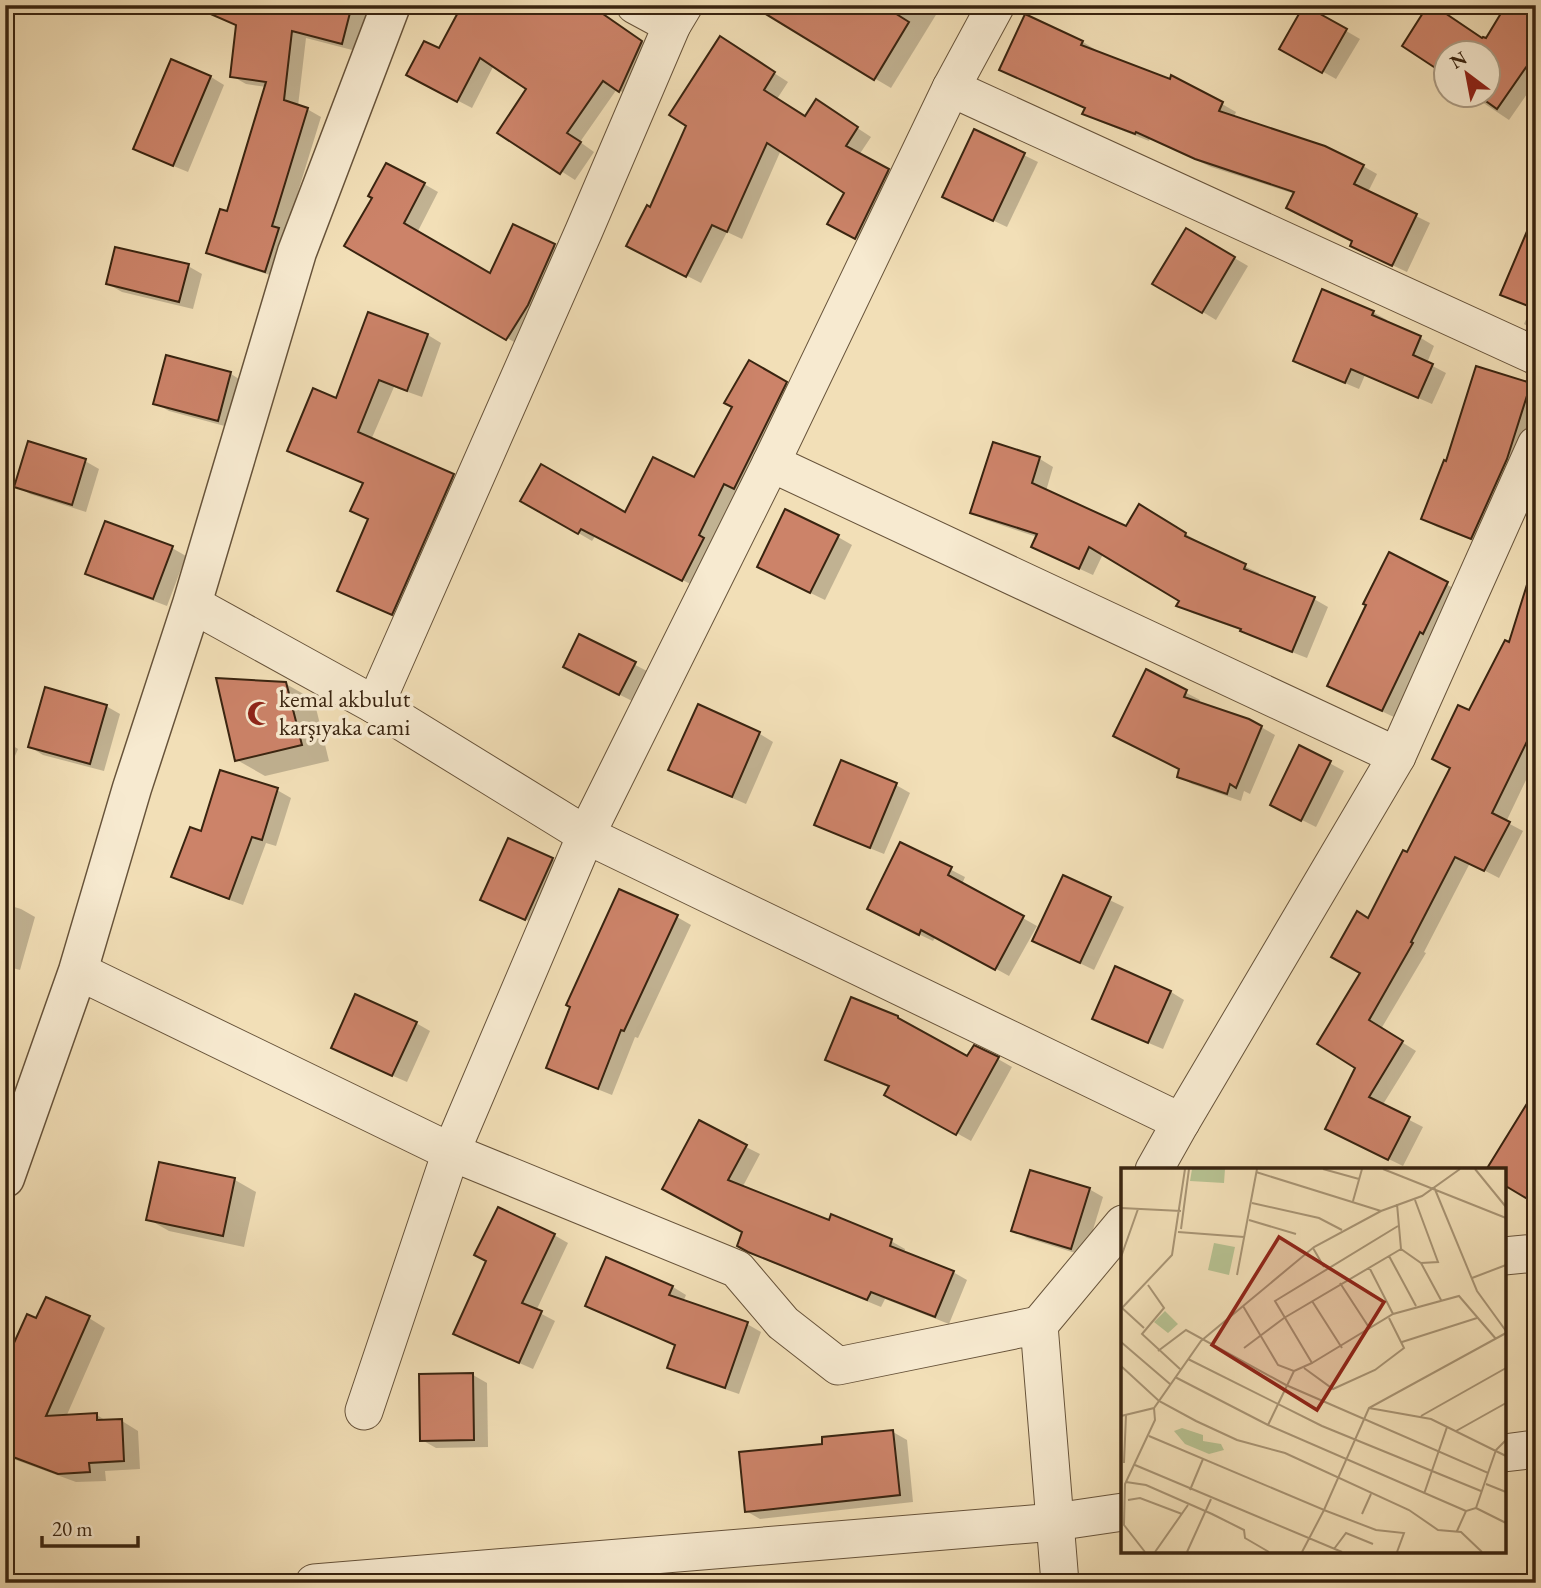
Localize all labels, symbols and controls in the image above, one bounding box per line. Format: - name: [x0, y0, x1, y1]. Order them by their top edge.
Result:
- north arrow: [1432, 38, 1502, 108]
- text: N: [1445, 45, 1472, 75]
- place label: kemal akbulut karşıyaka cami: [279, 683, 411, 742]
- mosque icon: kemal akbulut karşıyaka cami: [245, 699, 273, 727]
- inset map: [1121, 1168, 1506, 1553]
- scale bar: [42, 1504, 138, 1548]
- text: 20 m: [52, 1515, 93, 1542]

